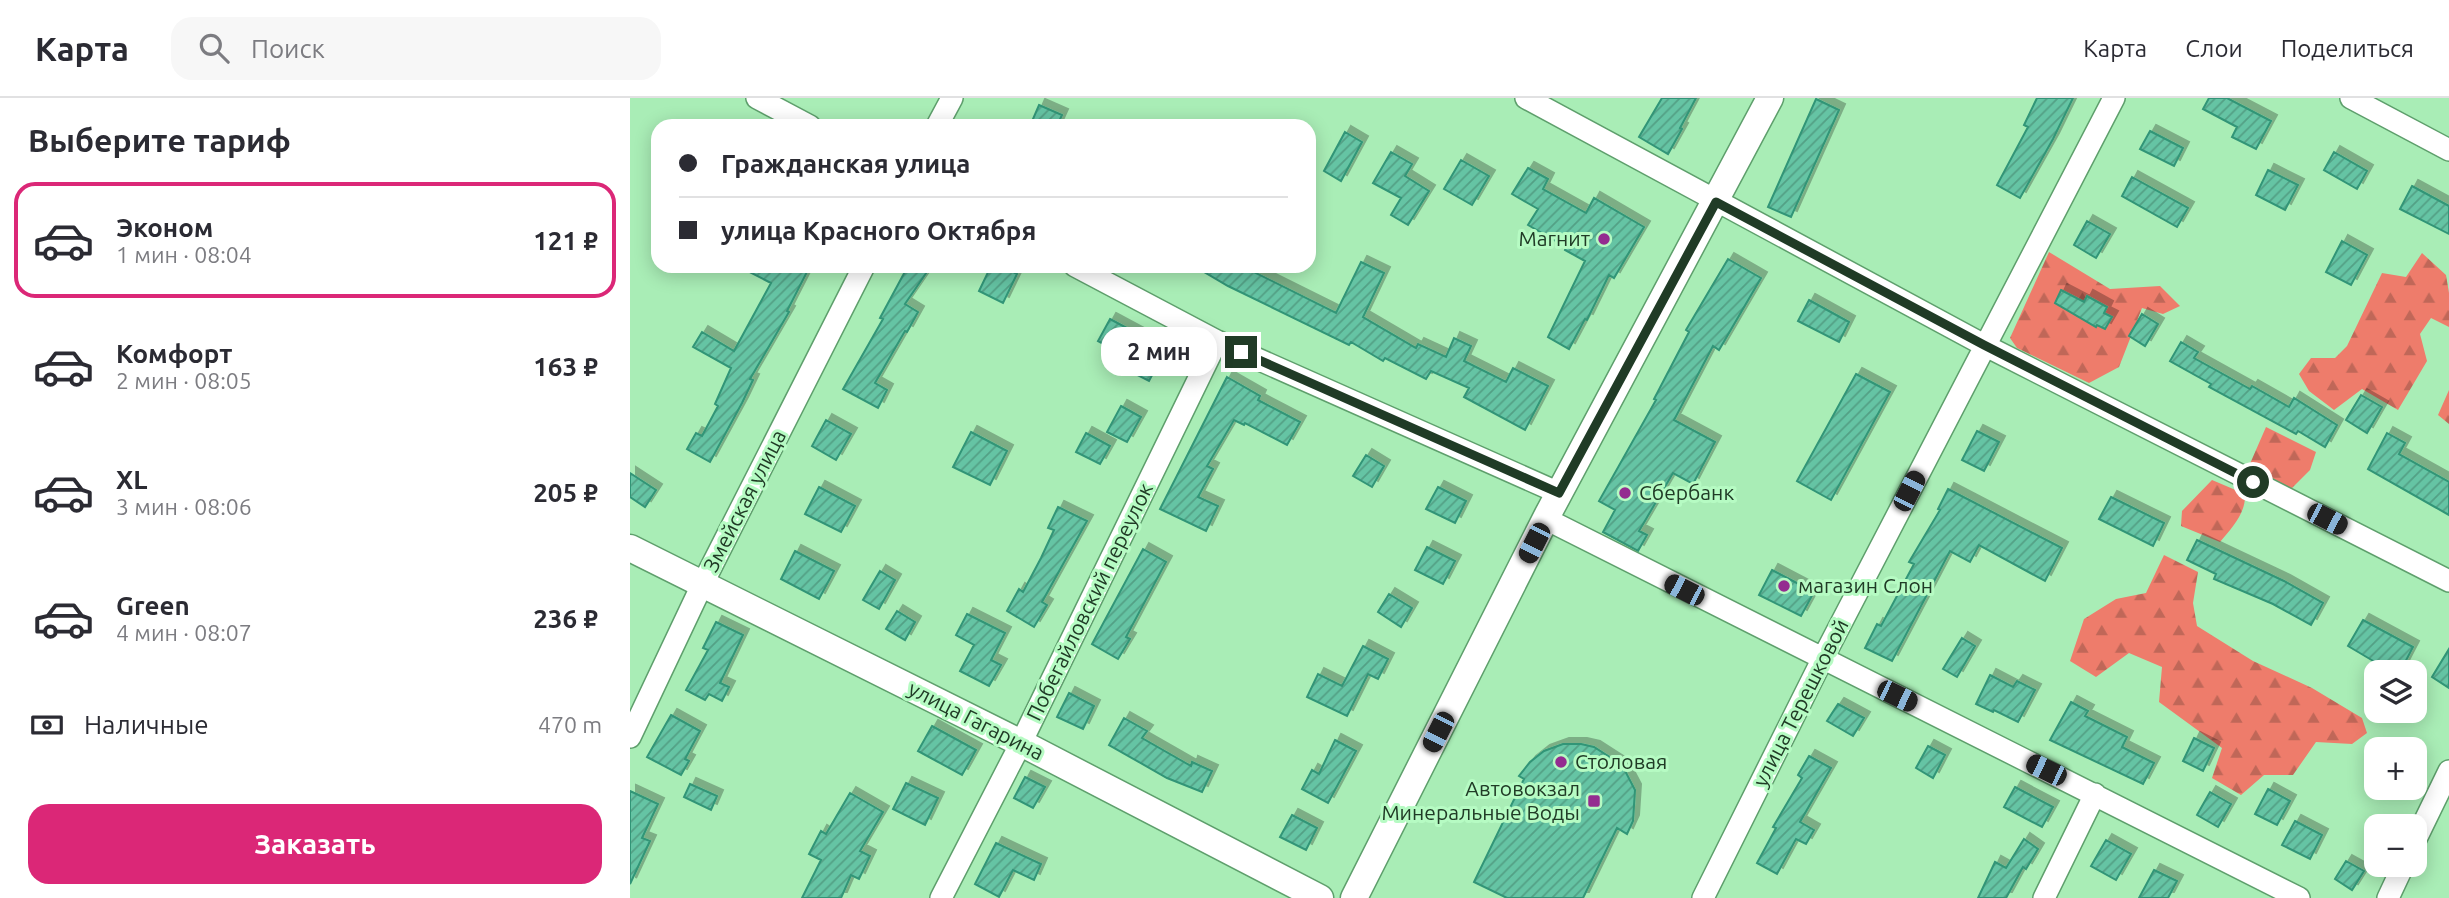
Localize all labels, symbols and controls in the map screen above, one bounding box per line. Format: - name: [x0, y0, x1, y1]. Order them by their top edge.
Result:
- search box: [171, 17, 661, 80]
- icon: search: [195, 29, 233, 67]
- text: Карта: [35, 30, 129, 67]
- text: Поиск: [251, 34, 325, 63]
- text: Карта: [2083, 35, 2147, 62]
- text: Слои: [2185, 35, 2243, 62]
- text: Поделиться: [2281, 35, 2414, 62]
- text: Выберите тариф: [28, 122, 291, 158]
- text: Гражданская улица: [721, 149, 970, 178]
- icon: car: [32, 209, 95, 272]
- text: Эконом: [116, 213, 213, 242]
- text: улица Красного Октября: [721, 216, 1036, 245]
- text: 121 ₽: [533, 226, 598, 255]
- place label: Магнит: [1518, 226, 1591, 250]
- marker: Магнит: [1596, 231, 1612, 247]
- text: 1 мин · 08:04: [116, 242, 252, 267]
- callout: 2 мин: [1101, 328, 1216, 376]
- icon: car: [32, 335, 95, 398]
- route end: [1225, 336, 1257, 368]
- text: Комфорт: [116, 339, 232, 368]
- text: 2 мин: [1127, 339, 1191, 364]
- text: 163 ₽: [533, 352, 598, 381]
- text: 2 мин · 08:05: [116, 368, 252, 393]
- street label: Змейская улица: [698, 426, 790, 575]
- icon: car: [32, 461, 95, 524]
- text: XL: [116, 465, 147, 494]
- route start: [2237, 466, 2269, 498]
- car: [1891, 468, 1928, 514]
- text: 205 ₽: [533, 478, 598, 507]
- street label: Побегайловский переулок: [1021, 479, 1157, 724]
- place label: Сбербанк: [1639, 480, 1734, 504]
- marker: Сбербанк: [1617, 485, 1633, 501]
- text: 3 мин · 08:06: [116, 494, 252, 519]
- car: [2304, 500, 2351, 538]
- car: [1516, 520, 1553, 566]
- car: [1661, 571, 1708, 609]
- place label: магазин Слон: [1798, 573, 1933, 597]
- marker: магазин Слон: [1776, 578, 1792, 594]
- icon: car: [32, 587, 95, 650]
- text: Green: [116, 591, 190, 620]
- text: 236 ₽: [533, 604, 598, 633]
- street label: улица Терешковой: [1748, 615, 1853, 790]
- text: 4 мин · 08:07: [116, 620, 252, 645]
- map controls: [2364, 660, 2427, 877]
- button: layers: [2364, 660, 2427, 723]
- street label: улица Гагарина: [905, 676, 1048, 765]
- car: [1874, 677, 1921, 715]
- icon: cash: [28, 706, 66, 744]
- car: [1420, 709, 1457, 755]
- text: Наличные: [84, 710, 209, 739]
- text: 470 m: [538, 712, 602, 737]
- button: +: [2364, 737, 2427, 800]
- place label: Столовая: [1575, 749, 1667, 773]
- car: [2023, 751, 2070, 789]
- marker: Столовая: [1553, 754, 1569, 770]
- place label: Автовокзал Минеральные Воды: [1381, 776, 1580, 824]
- marker: Автовокзал Минеральные Воды: [1586, 793, 1602, 809]
- button: Заказать: [28, 804, 602, 884]
- button: −: [2364, 814, 2427, 877]

